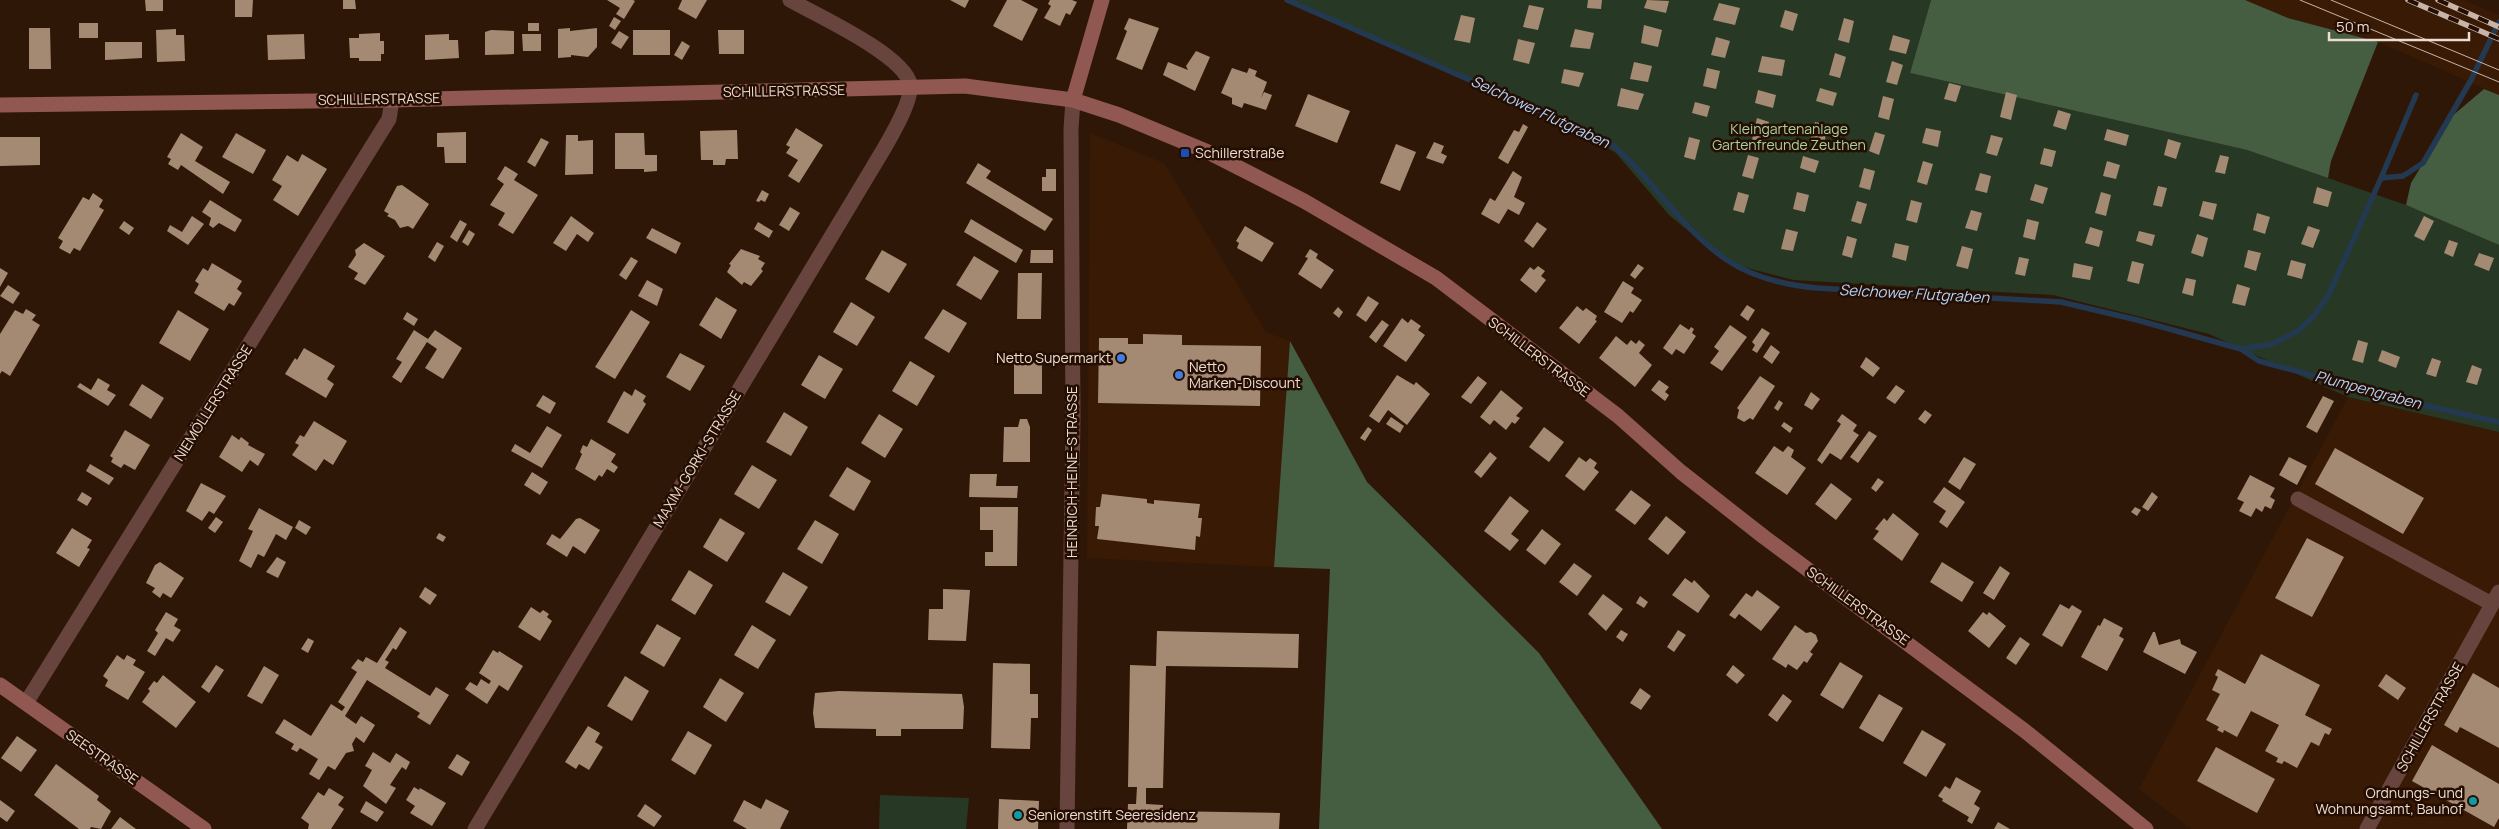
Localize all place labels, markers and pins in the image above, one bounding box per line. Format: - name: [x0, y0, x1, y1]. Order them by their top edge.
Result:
- place label: Schillerstraße: [1195, 143, 1285, 162]
- marker: Schillerstraße: [1179, 147, 1191, 159]
- place label: Netto Supermarkt: [996, 348, 1111, 367]
- marker: Netto Supermarkt: [1115, 352, 1127, 364]
- place label: Netto Marken-Discount: [1189, 357, 1301, 392]
- marker: Netto Marken-Discount: [1173, 369, 1185, 381]
- place label: Ordnungs- und Wohnungsamt, Bauhof: [2316, 783, 2463, 818]
- marker: Ordnungs- und Wohnungsamt, Bauhof: [2467, 795, 2479, 807]
- place label: Seniorenstift Seeresidenz: [1028, 805, 1196, 824]
- marker: Seniorenstift Seeresidenz: [1012, 809, 1024, 821]

